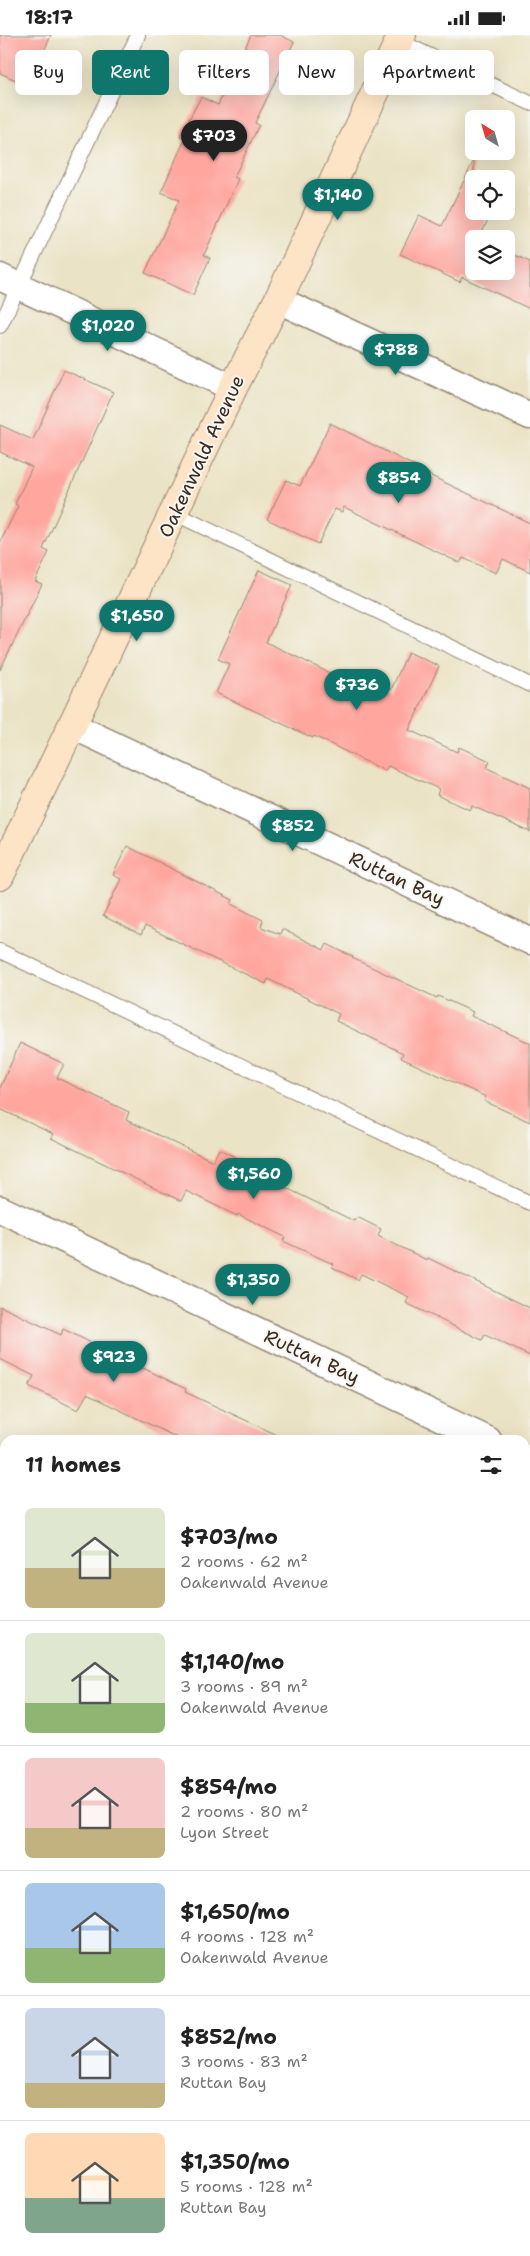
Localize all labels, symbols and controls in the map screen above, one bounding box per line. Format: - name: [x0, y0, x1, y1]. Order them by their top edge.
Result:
- text: 18:17: [25, 5, 73, 30]
- chip: Buy: [15, 50, 82, 95]
- chip: Rent: [92, 50, 169, 95]
- chip: Filters: [179, 50, 269, 95]
- chip: New: [279, 50, 354, 95]
- chip: Apartment: [364, 50, 494, 95]
- north arrow: [465, 110, 515, 160]
- map controls: [465, 110, 515, 280]
- pin: $703: [184, 119, 244, 162]
- text: $703: [192, 125, 236, 146]
- button: locate: [465, 170, 515, 220]
- pin: $1,140: [297, 179, 379, 221]
- text: $1,140: [313, 184, 363, 205]
- button: layers: [465, 230, 515, 280]
- pin: $1,020: [67, 309, 149, 352]
- text: $1,020: [81, 315, 135, 336]
- pin: $788: [366, 333, 426, 376]
- text: $788: [374, 339, 418, 360]
- street label: Oakenwald Avenue: [153, 371, 250, 541]
- pin: $854: [369, 461, 429, 504]
- text: $854: [377, 467, 421, 488]
- pin: $1,650: [96, 599, 178, 642]
- text: $1,650: [110, 605, 164, 626]
- pin: $736: [327, 669, 387, 711]
- text: $736: [335, 674, 379, 695]
- pin: $852: [263, 809, 323, 852]
- text: $852: [272, 815, 314, 836]
- street label: Ruttan Bay: [345, 845, 449, 911]
- pin: $1,560: [213, 1157, 295, 1200]
- text: $1,560: [227, 1163, 281, 1184]
- pin: $1,350: [212, 1263, 294, 1306]
- text: $1,350: [226, 1269, 280, 1290]
- street label: Ruttan Bay: [260, 1323, 364, 1389]
- pin: $923: [84, 1341, 144, 1383]
- text: $923: [92, 1346, 136, 1367]
- text: 11 homes: [25, 1451, 121, 1479]
- icon: filters: [477, 1451, 505, 1479]
- text: $703/mo: [180, 1523, 278, 1551]
- icon: home: [65, 1528, 125, 1588]
- text: 2 rooms · 62 m²: [180, 1551, 308, 1572]
- text: Oakenwald Avenue: [180, 1572, 329, 1593]
- text: $1,140/mo: [180, 1648, 284, 1676]
- icon: home: [65, 1653, 125, 1713]
- text: 3 rooms · 89 m²: [180, 1676, 308, 1697]
- text: Oakenwald Avenue: [180, 1697, 329, 1718]
- text: $854/mo: [180, 1773, 277, 1801]
- icon: home: [65, 1778, 125, 1838]
- text: 2 rooms · 80 m²: [180, 1801, 308, 1822]
- text: Lyon Street: [180, 1822, 269, 1843]
- text: $1,650/mo: [180, 1898, 290, 1926]
- icon: home: [65, 1903, 125, 1963]
- text: 4 rooms · 128 m²: [180, 1926, 314, 1947]
- text: Oakenwald Avenue: [180, 1947, 329, 1968]
- text: $852/mo: [180, 2023, 277, 2051]
- icon: home: [65, 2028, 125, 2088]
- text: 3 rooms · 83 m²: [180, 2051, 308, 2072]
- text: Ruttan Bay: [180, 2072, 266, 2093]
- text: $1,350/mo: [180, 2148, 290, 2176]
- icon: home: [65, 2153, 125, 2213]
- text: 5 rooms · 128 m²: [180, 2176, 313, 2197]
- text: Ruttan Bay: [180, 2197, 266, 2218]

